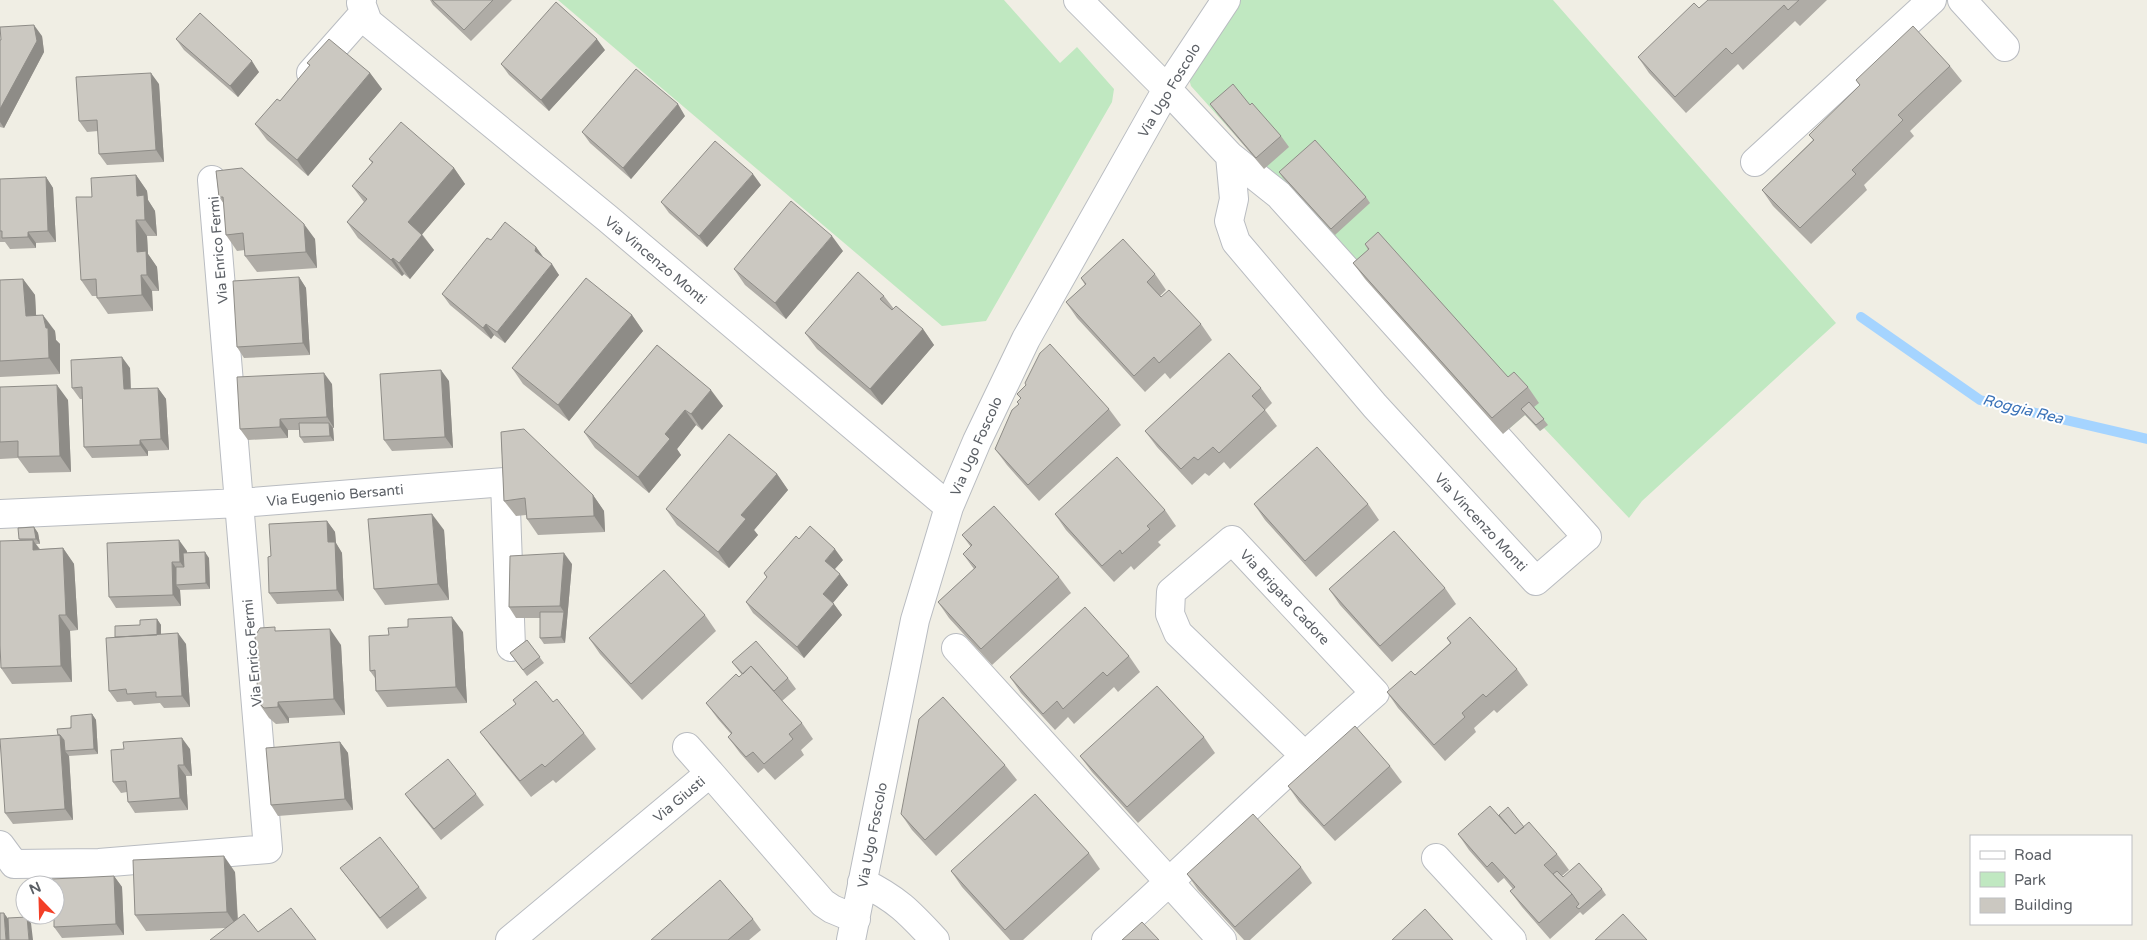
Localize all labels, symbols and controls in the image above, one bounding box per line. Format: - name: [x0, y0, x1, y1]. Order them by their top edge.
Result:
- street label: Via Ugo Foscolo: [1135, 40, 1204, 141]
- street label: Via Enrico Fermi: [205, 195, 232, 304]
- street label: Via Vincenzo Monti: [601, 213, 710, 308]
- water label: Roggia Rea: [1981, 390, 2066, 428]
- street label: Via Ugo Foscolo: [947, 394, 1006, 499]
- street label: Via Vincenzo Monti: [1431, 470, 1531, 575]
- street label: Via Eugenio Bersanti: [266, 481, 404, 510]
- street label: Via Brigata Cadore: [1236, 546, 1333, 649]
- street label: Via Enrico Fermi: [239, 598, 266, 707]
- street label: Via Giusti: [650, 773, 709, 826]
- street label: Via Ugo Foscolo: [854, 781, 891, 889]
- legend: [1970, 835, 2132, 925]
- text: Road: [2014, 846, 2052, 864]
- text: Park: [2014, 871, 2046, 889]
- north arrow: [15, 875, 65, 925]
- text: N: [27, 878, 44, 899]
- text: Building: [2014, 896, 2073, 914]

